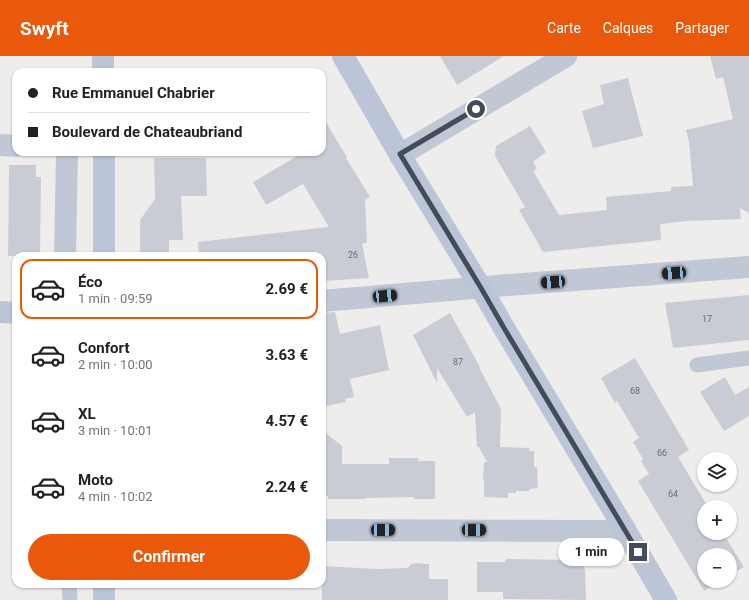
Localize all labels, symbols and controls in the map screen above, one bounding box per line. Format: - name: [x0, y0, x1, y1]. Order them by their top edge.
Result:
- text: Swyft: [20, 17, 69, 40]
- text: Carte: [547, 20, 581, 36]
- text: Calques: [603, 20, 653, 36]
- text: Partager: [675, 20, 729, 36]
- text: Rue Emmanuel Chabrier: [52, 84, 215, 102]
- route start: [467, 100, 485, 118]
- text: Boulevard de Chateaubriand: [52, 123, 242, 141]
- house number: 26: [348, 250, 358, 260]
- car: [662, 266, 686, 280]
- icon: car: [30, 271, 66, 307]
- text: Éco: [78, 273, 103, 291]
- car: [541, 275, 565, 289]
- text: 2.69 €: [265, 280, 308, 298]
- car: [373, 289, 397, 303]
- text: 1 min · 09:59: [78, 291, 153, 306]
- house number: 17: [702, 314, 712, 324]
- icon: car: [30, 337, 66, 373]
- text: Confort: [78, 339, 129, 357]
- text: 3.63 €: [265, 346, 308, 364]
- text: 2 min · 10:00: [78, 357, 153, 372]
- house number: 87: [453, 357, 463, 367]
- house number: 68: [630, 386, 640, 396]
- icon: car: [30, 403, 66, 439]
- text: XL: [78, 405, 96, 423]
- text: 4.57 €: [265, 412, 308, 430]
- text: 3 min · 10:01: [78, 423, 153, 438]
- house number: 66: [657, 448, 667, 458]
- map controls: [697, 452, 737, 588]
- button: layers: [697, 452, 737, 492]
- icon: car: [30, 469, 66, 505]
- text: Moto: [78, 471, 113, 489]
- text: 2.24 €: [265, 478, 308, 496]
- text: 4 min · 10:02: [78, 489, 153, 504]
- house number: 64: [668, 489, 678, 499]
- button: +: [697, 500, 737, 540]
- car: [371, 524, 395, 536]
- car: [462, 524, 486, 536]
- button: Confirmer: [28, 534, 310, 580]
- callout: 1 min: [558, 538, 624, 566]
- route end: [629, 543, 647, 561]
- text: 1 min: [575, 544, 607, 559]
- button: −: [697, 548, 737, 588]

